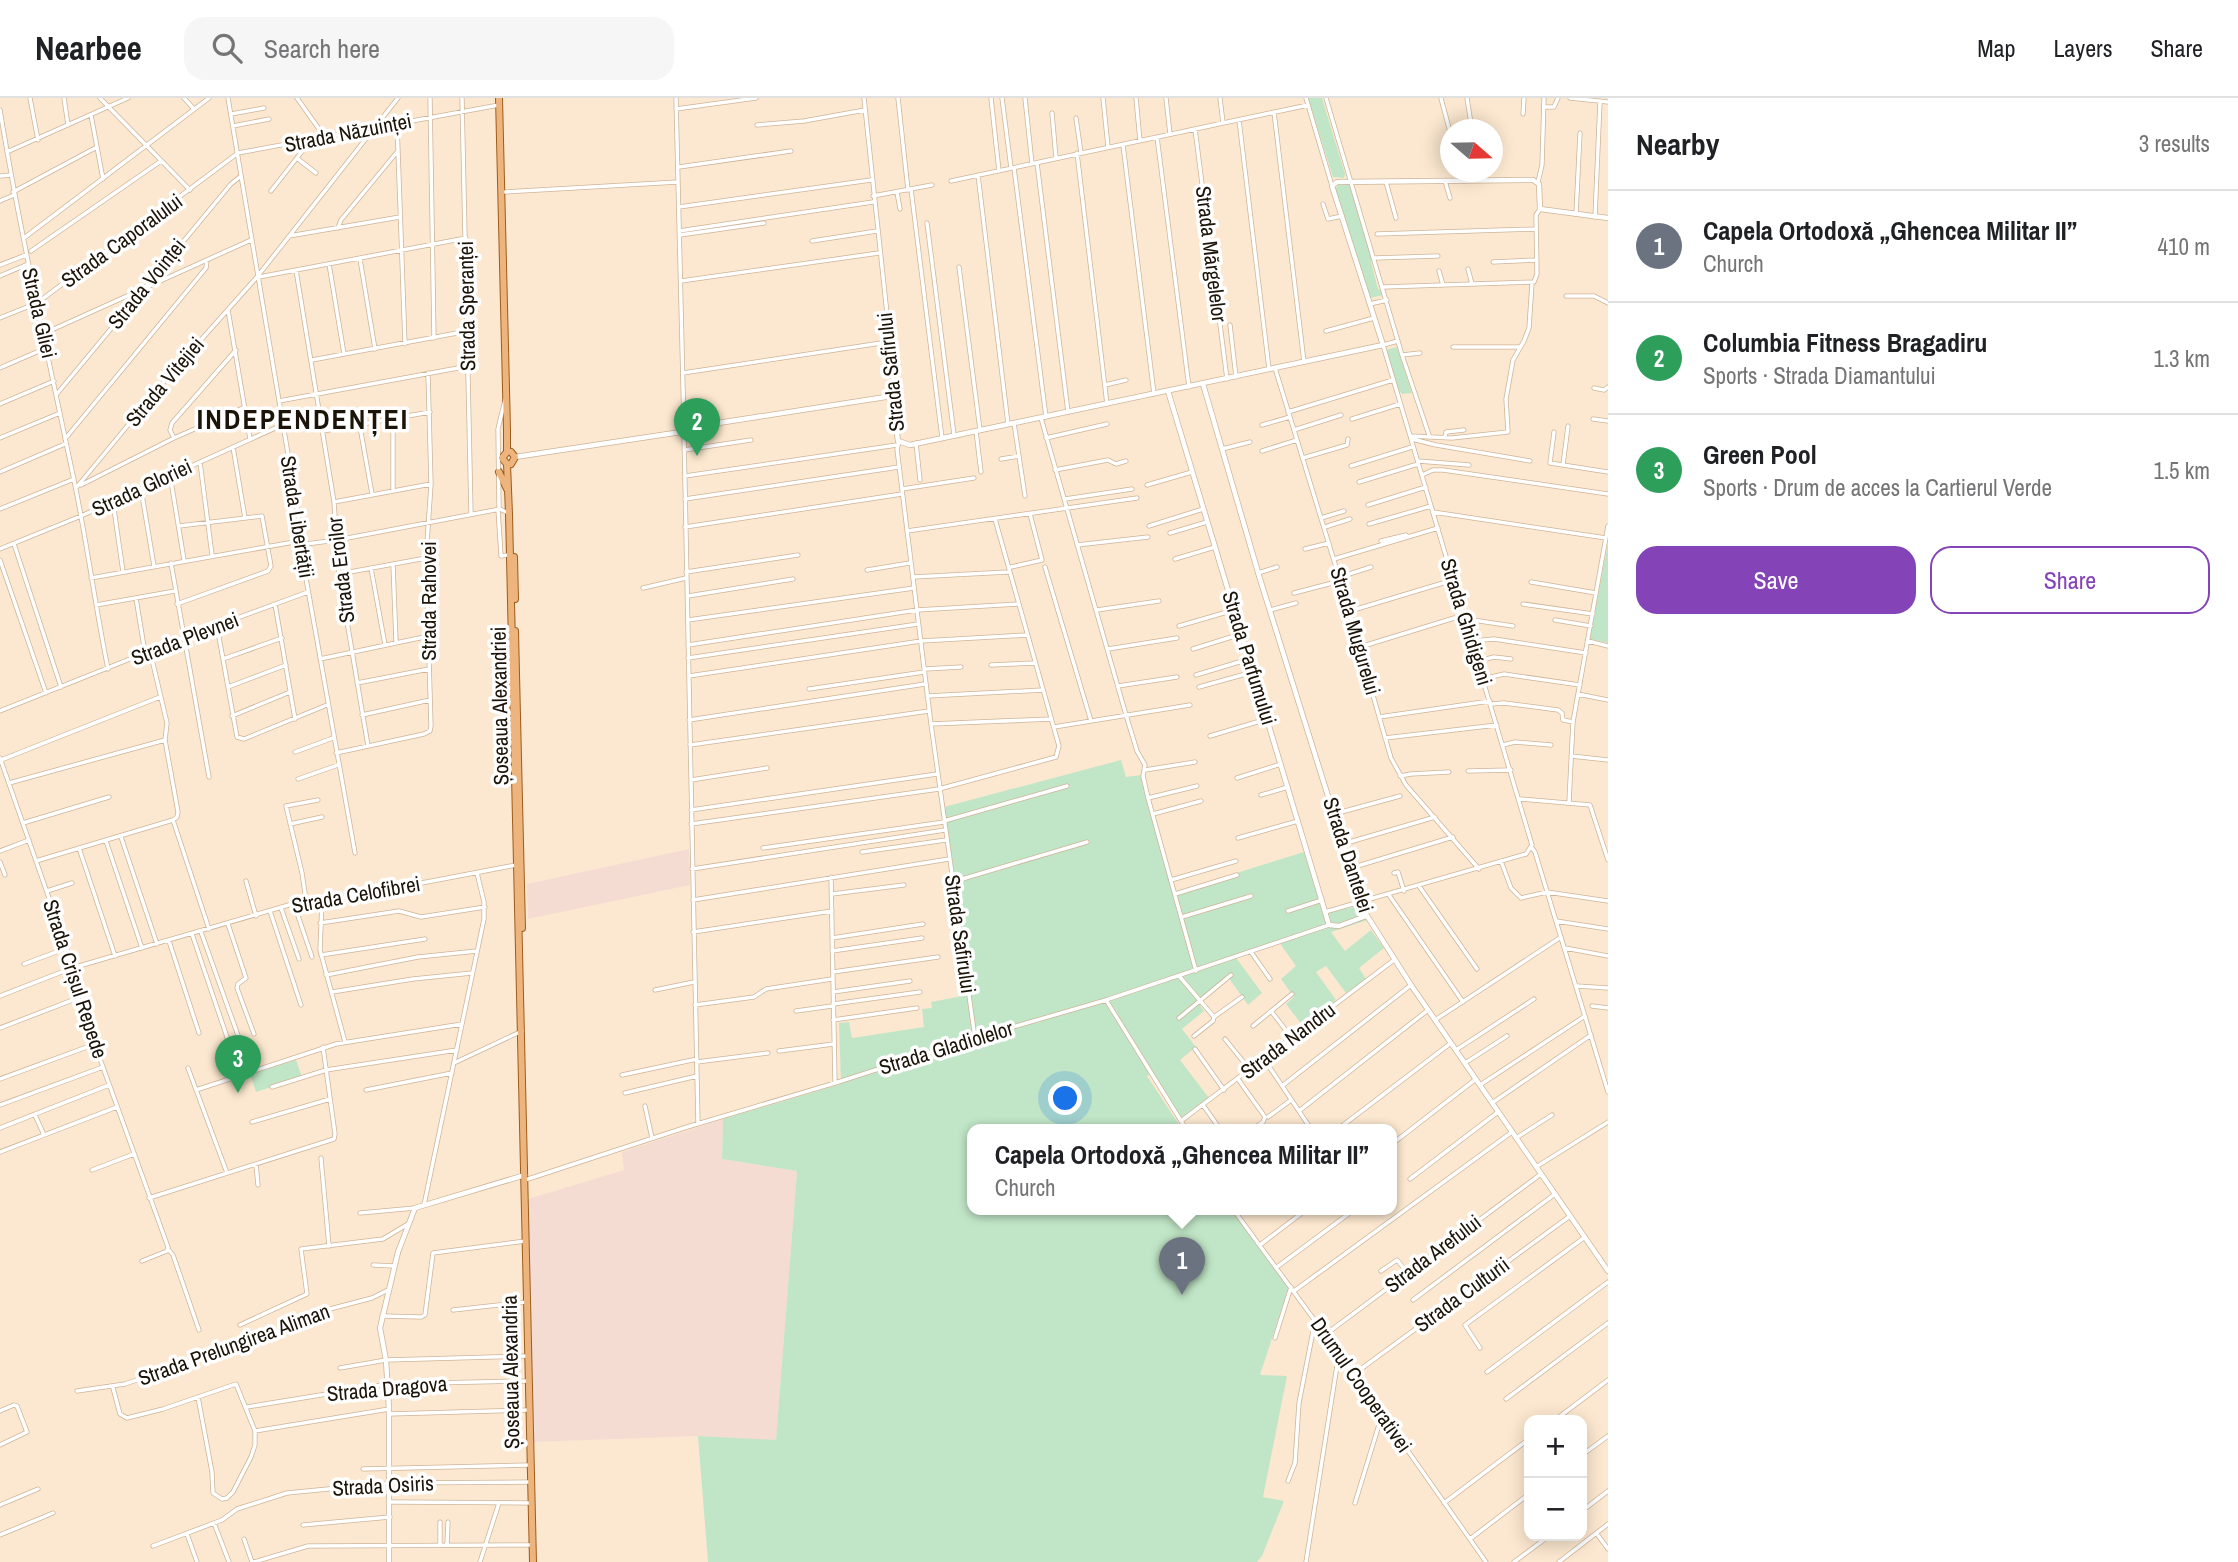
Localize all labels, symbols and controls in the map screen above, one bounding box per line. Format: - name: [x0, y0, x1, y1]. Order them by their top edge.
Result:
- search box: [184, 17, 674, 80]
- text: Nearbee: [35, 26, 142, 70]
- icon: search: [208, 29, 246, 67]
- text: Search here: [264, 31, 380, 66]
- text: Map: [1977, 32, 2015, 64]
- text: Layers: [2053, 32, 2112, 64]
- text: Share: [2150, 32, 2203, 64]
- street label: Strada Năzuinței: [282, 106, 414, 159]
- north arrow: [1440, 119, 1503, 182]
- text: Nearby: [1636, 124, 1719, 164]
- text: 3 results: [2139, 128, 2210, 159]
- street label: Strada Mărgelelor: [1189, 184, 1234, 324]
- street label: Strada Caporalului: [55, 187, 188, 295]
- text: Capela Ortodoxă „Ghencea Militar II”: [1703, 213, 2077, 248]
- text: 1: [1654, 231, 1664, 262]
- text: 410 m: [2158, 231, 2210, 262]
- street label: Strada Voinței: [101, 232, 192, 335]
- street label: Strada Speranței: [451, 241, 482, 371]
- text: Church: [1703, 248, 1764, 279]
- street label: Strada Gliei: [15, 265, 64, 361]
- street label: Strada Safirului: [870, 311, 911, 433]
- text: Columbia Fitness Bragadiru: [1703, 325, 1987, 360]
- street label: Strada Vitejiei: [119, 331, 211, 433]
- text: 2: [1654, 343, 1664, 374]
- text: 1.3 km: [2153, 343, 2210, 374]
- text: Sports · Strada Diamantului: [1703, 360, 1936, 391]
- pin: 2: [674, 398, 720, 456]
- district label: INDEPENDENȚEI: [197, 400, 409, 438]
- text: Green Pool: [1703, 437, 1817, 472]
- street label: Strada Gloriei: [87, 452, 197, 523]
- street label: Strada Libertății: [274, 454, 321, 580]
- text: 3: [1654, 455, 1664, 486]
- text: 1.5 km: [2153, 455, 2210, 486]
- text: Sports · Drum de acces la Cartierul Verde: [1703, 472, 2052, 503]
- street label: Strada Eroilor: [320, 515, 361, 625]
- street label: Strada Rahovei: [414, 541, 443, 661]
- button: Save: [1636, 546, 1916, 614]
- button: Share: [1930, 546, 2210, 614]
- street label: Strada Ghidigeni: [1433, 555, 1500, 689]
- street label: Strada Mugurelui: [1323, 563, 1388, 698]
- street label: Strada Parfumului: [1215, 587, 1284, 728]
- street label: Strada Plevnei: [127, 605, 243, 672]
- street label: Șoseaua Alexandriei: [484, 626, 515, 786]
- street label: Strada Dantelei: [1316, 793, 1381, 916]
- street label: Strada Celofibrei: [289, 869, 423, 920]
- street label: Strada Safirului: [938, 873, 983, 995]
- street label: Strada Crișul Repede: [36, 896, 115, 1062]
- street label: Strada Nandru: [1234, 995, 1341, 1086]
- street label: Strada Gladiolelor: [875, 1013, 1017, 1082]
- pin: 3: [215, 1035, 261, 1093]
- your location: [1048, 1081, 1082, 1115]
- popup: [967, 1124, 1397, 1215]
- text: Capela Ortodoxă „Ghencea Militar II”: [995, 1137, 1369, 1172]
- text: Church: [995, 1172, 1056, 1203]
- street label: Strada Arefului: [1378, 1208, 1487, 1299]
- pin: 1: [1159, 1237, 1205, 1295]
- street label: Strada Culturii: [1408, 1250, 1515, 1339]
- street label: Șoseaua Alexandria: [495, 1294, 526, 1449]
- street label: Strada Prelungirea Aliman: [134, 1296, 334, 1393]
- street label: Drumul Cooperativei: [1304, 1311, 1419, 1458]
- street label: Strada Dragova: [326, 1369, 449, 1408]
- map controls: [1524, 1415, 1587, 1541]
- button: +: [1524, 1415, 1587, 1478]
- street label: Strada Osiris: [332, 1468, 434, 1503]
- button: −: [1524, 1478, 1587, 1541]

